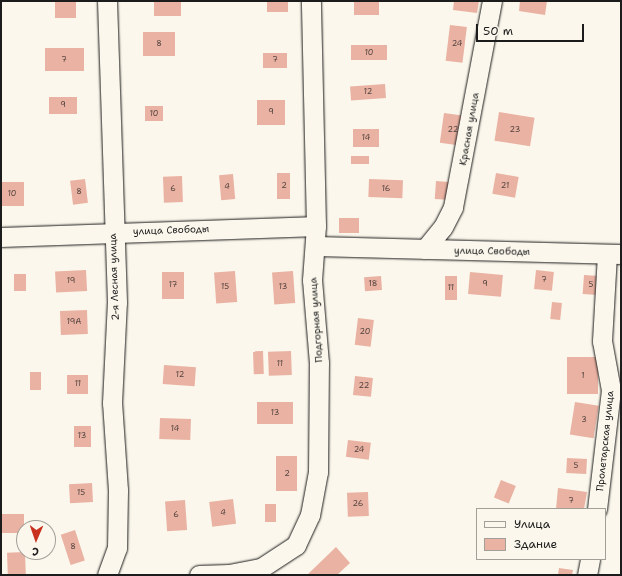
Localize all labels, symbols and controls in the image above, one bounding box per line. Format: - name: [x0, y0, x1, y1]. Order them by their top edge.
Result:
- scale bar: [478, 16, 586, 42]
- text: 50 m: [483, 23, 513, 39]
- house number: 8: [156, 39, 162, 49]
- house number: 24: [452, 39, 462, 49]
- house number: 10: [365, 48, 373, 58]
- house number: 7: [61, 55, 67, 65]
- house number: 7: [272, 55, 278, 65]
- house number: 12: [364, 87, 372, 97]
- street label: Красная улица: [457, 92, 481, 166]
- house number: 9: [60, 100, 66, 110]
- house number: 9: [268, 107, 274, 117]
- house number: 10: [150, 109, 158, 119]
- house number: 22: [448, 125, 458, 135]
- house number: 23: [510, 125, 520, 135]
- house number: 14: [362, 133, 370, 143]
- house number: 2: [281, 181, 287, 191]
- house number: 21: [501, 181, 509, 191]
- house number: 4: [224, 182, 230, 192]
- house number: 6: [170, 184, 176, 194]
- house number: 16: [382, 184, 390, 194]
- house number: 8: [76, 187, 82, 197]
- house number: 10: [8, 189, 16, 199]
- street label: улица Свободы: [133, 223, 209, 237]
- street label: 2-я Лесная улица: [106, 233, 122, 321]
- street label: улица Свободы: [454, 244, 530, 258]
- house number: 7: [541, 275, 547, 285]
- house number: 19: [67, 276, 75, 286]
- street label: Подгорная улица: [307, 277, 325, 363]
- house number: 18: [369, 279, 377, 289]
- house number: 9: [482, 279, 488, 289]
- house number: 17: [169, 280, 177, 290]
- house number: 5: [589, 280, 593, 290]
- house number: 15: [221, 282, 229, 292]
- house number: 13: [279, 282, 287, 292]
- house number: 11: [448, 283, 454, 293]
- house number: 19А: [67, 317, 81, 327]
- house number: 20: [360, 327, 370, 337]
- house number: 11: [277, 359, 283, 369]
- house number: 12: [176, 370, 184, 380]
- house number: 1: [581, 371, 585, 381]
- house number: 11: [75, 379, 81, 389]
- house number: 22: [359, 381, 369, 391]
- street label: Пролетарская улица: [594, 390, 616, 492]
- house number: 13: [271, 408, 279, 418]
- house number: 3: [581, 415, 587, 425]
- house number: 14: [171, 424, 179, 434]
- house number: 13: [78, 431, 86, 441]
- house number: 24: [354, 445, 364, 455]
- house number: 5: [574, 461, 578, 471]
- house number: 2: [284, 469, 290, 479]
- house number: 15: [77, 488, 85, 498]
- house number: 7: [568, 496, 574, 506]
- house number: 26: [353, 499, 363, 509]
- house number: 4: [220, 508, 226, 518]
- legend: [476, 508, 606, 560]
- house number: 6: [173, 510, 179, 520]
- text: Улица: [514, 516, 550, 532]
- north arrow: [16, 520, 56, 560]
- text: Здание: [514, 536, 557, 552]
- house number: 8: [70, 542, 76, 552]
- text: С: [32, 544, 39, 559]

